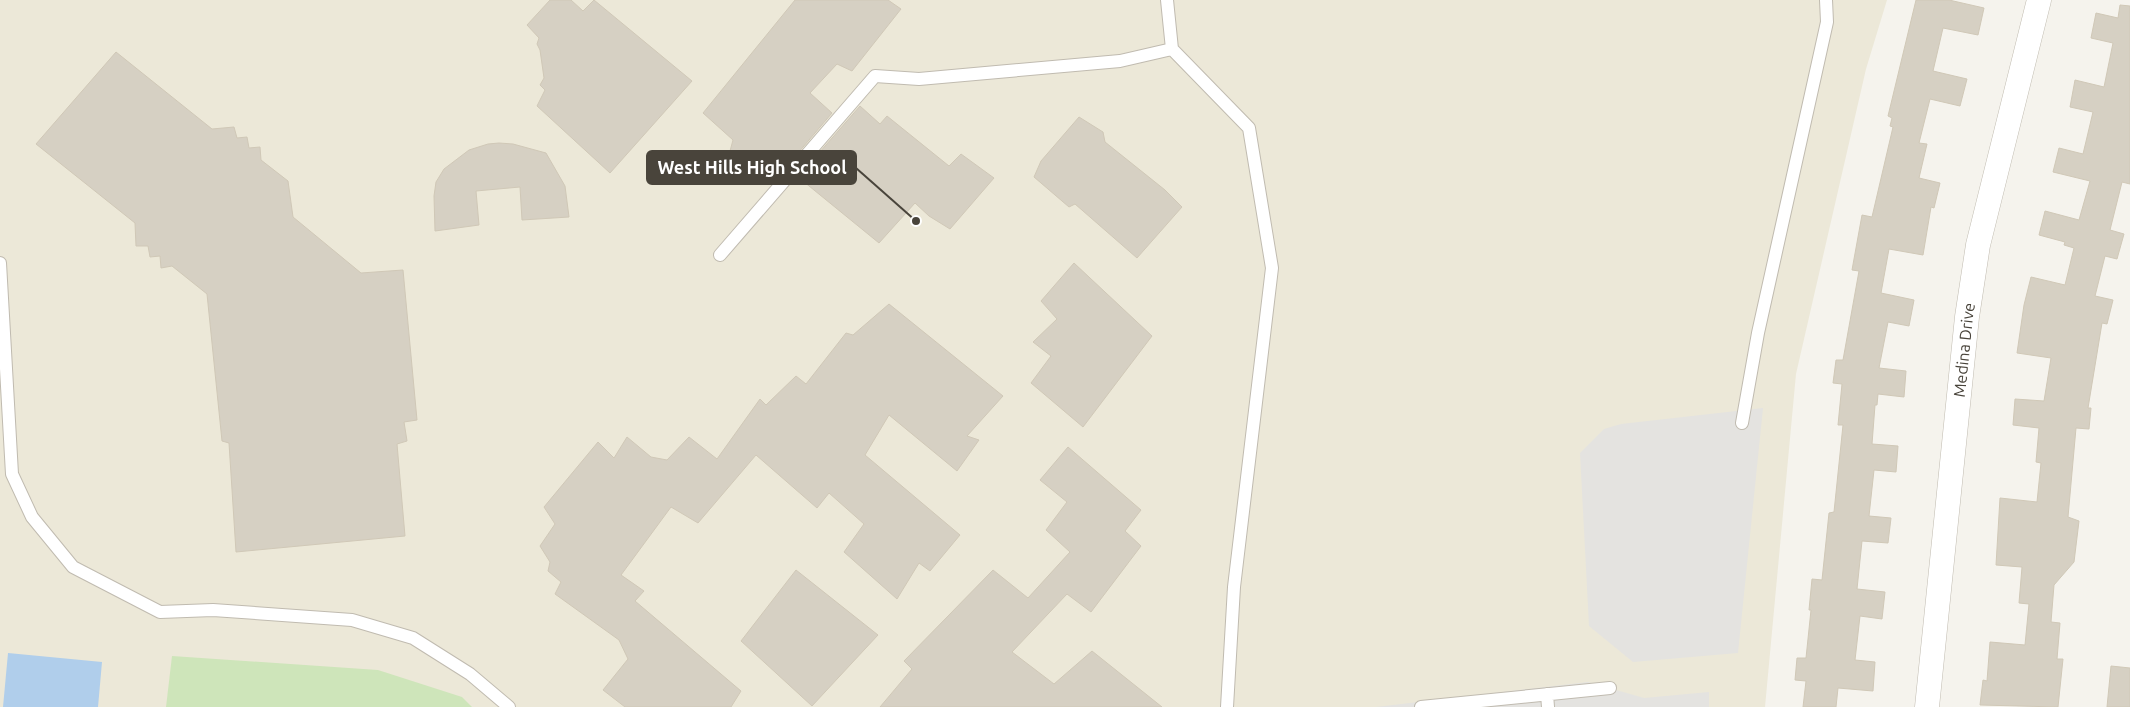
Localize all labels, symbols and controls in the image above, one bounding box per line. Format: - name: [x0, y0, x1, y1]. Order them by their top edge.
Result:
- callout: West Hills High School: [647, 151, 856, 184]
- text: West Hills High School: [657, 157, 847, 177]
- street label: Medina Drive: [1950, 301, 1978, 398]

